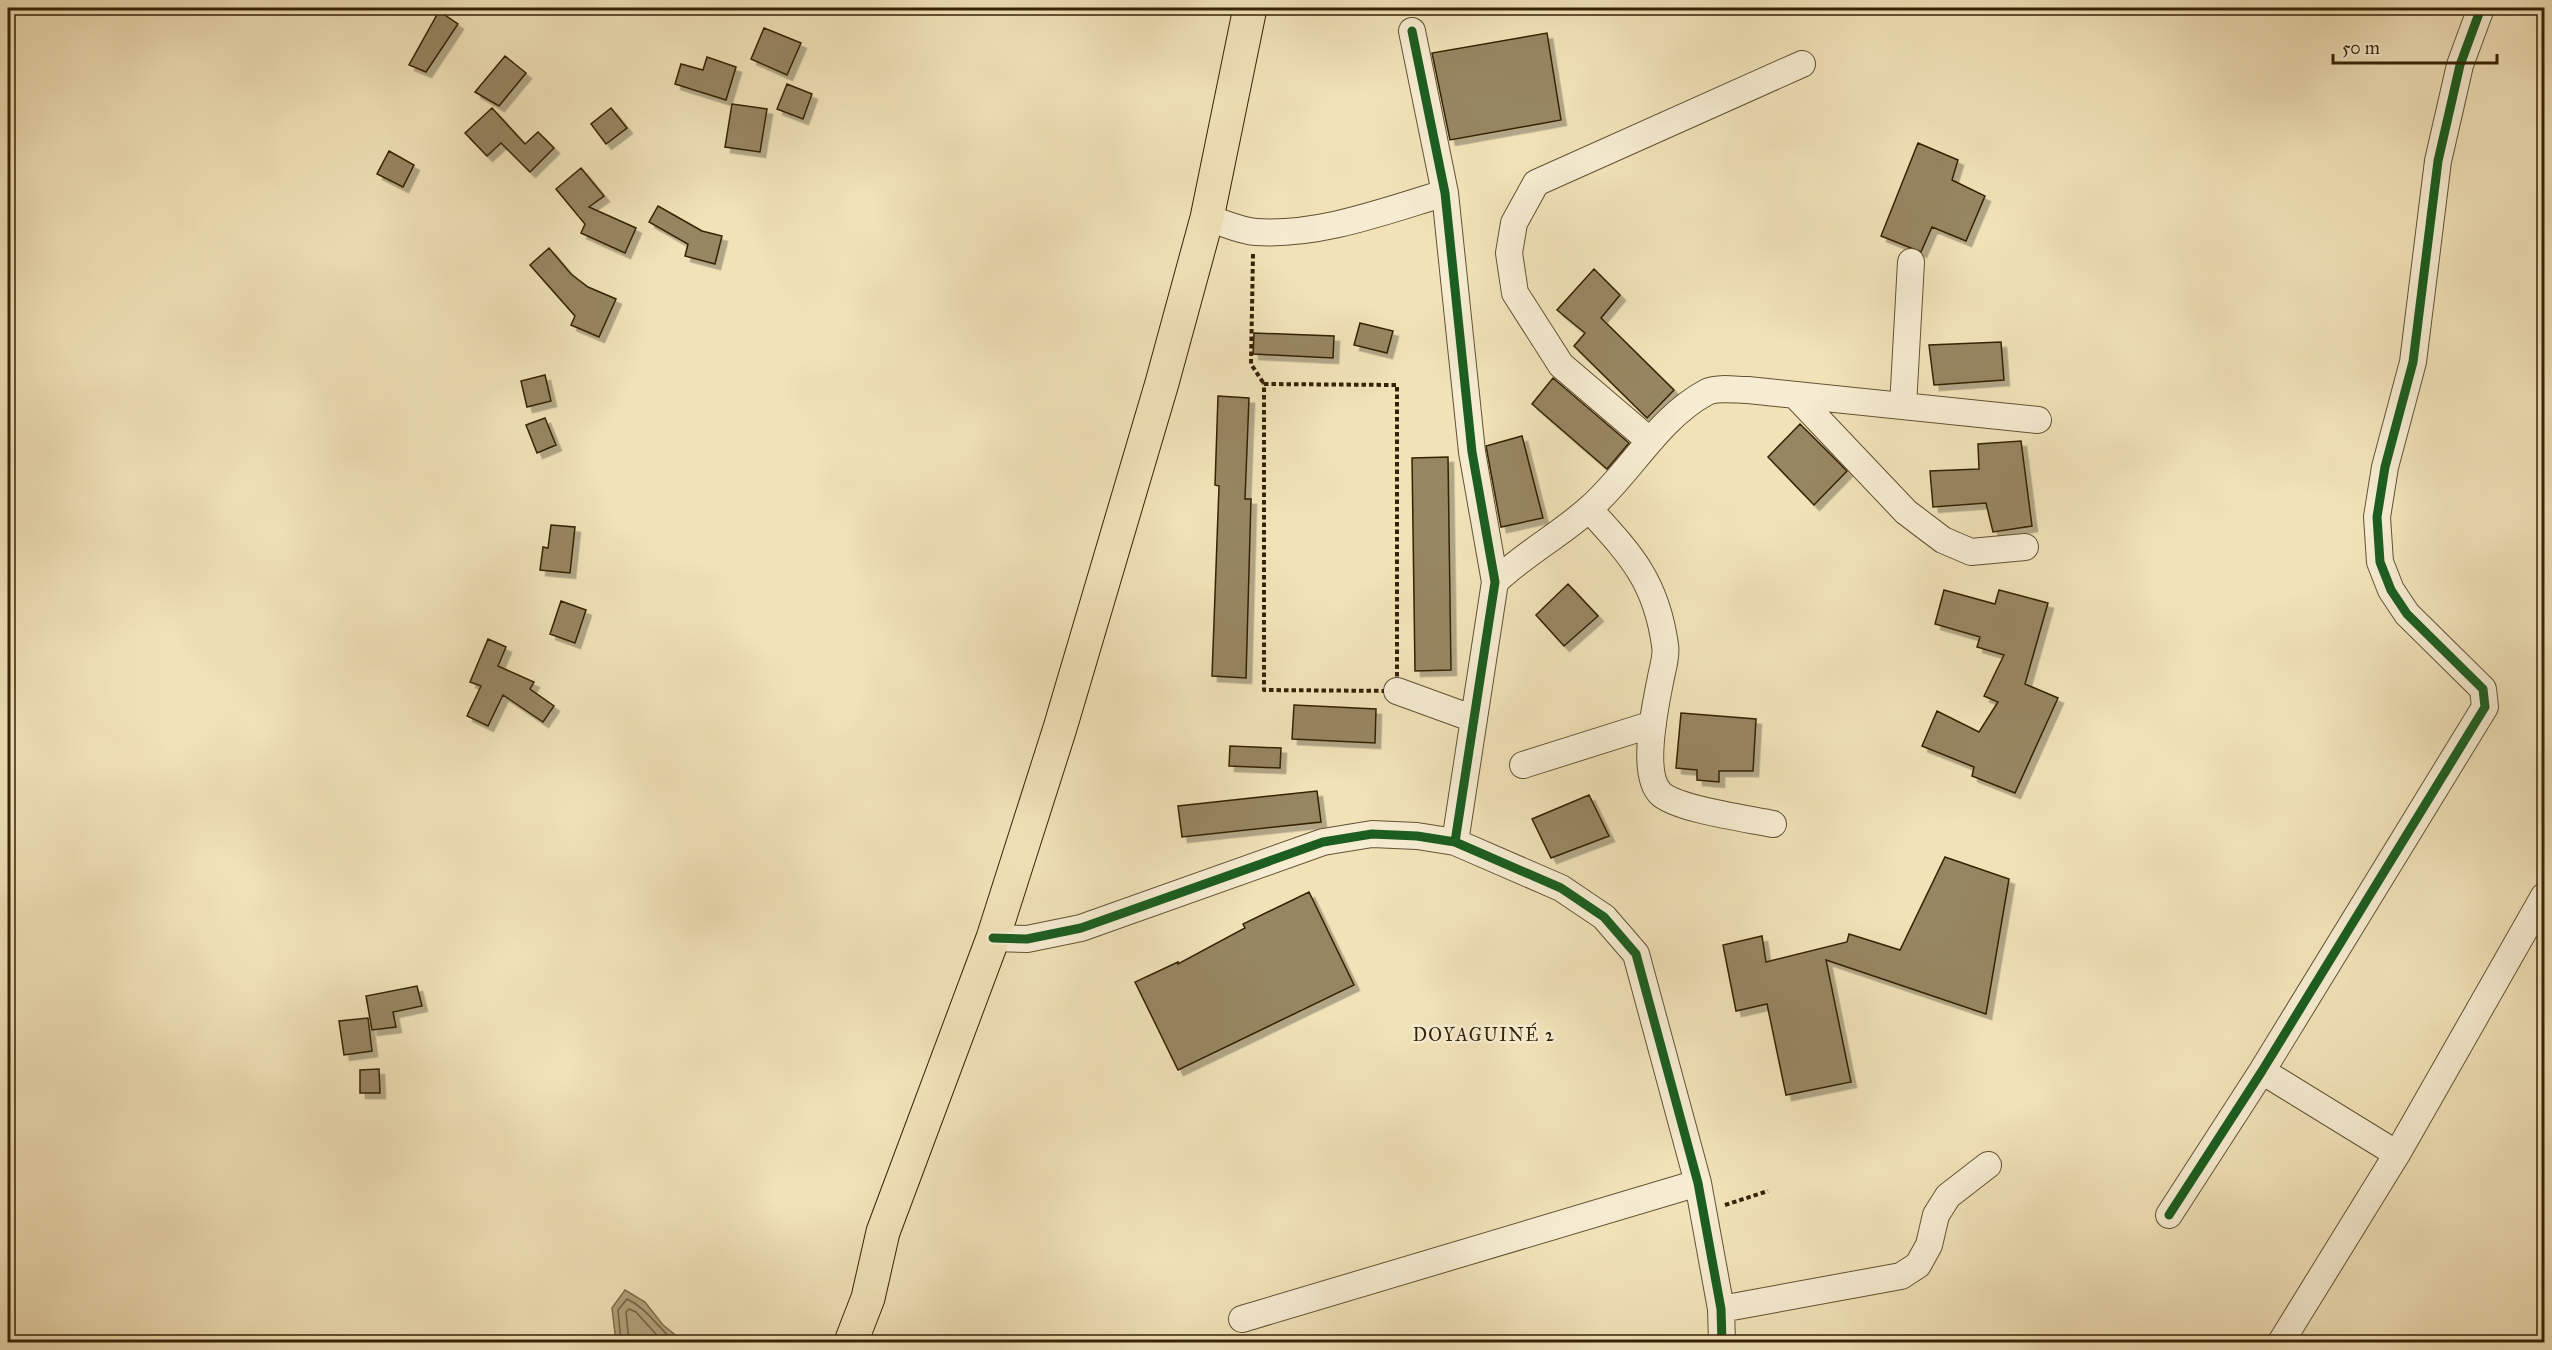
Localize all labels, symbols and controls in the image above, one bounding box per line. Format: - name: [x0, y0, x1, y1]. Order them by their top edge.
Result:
- scale bar: [2333, 27, 2496, 65]
- text: 50 m: [2342, 37, 2380, 59]
- district label: DOYAGUINÉ 2: [1413, 1022, 1555, 1046]

